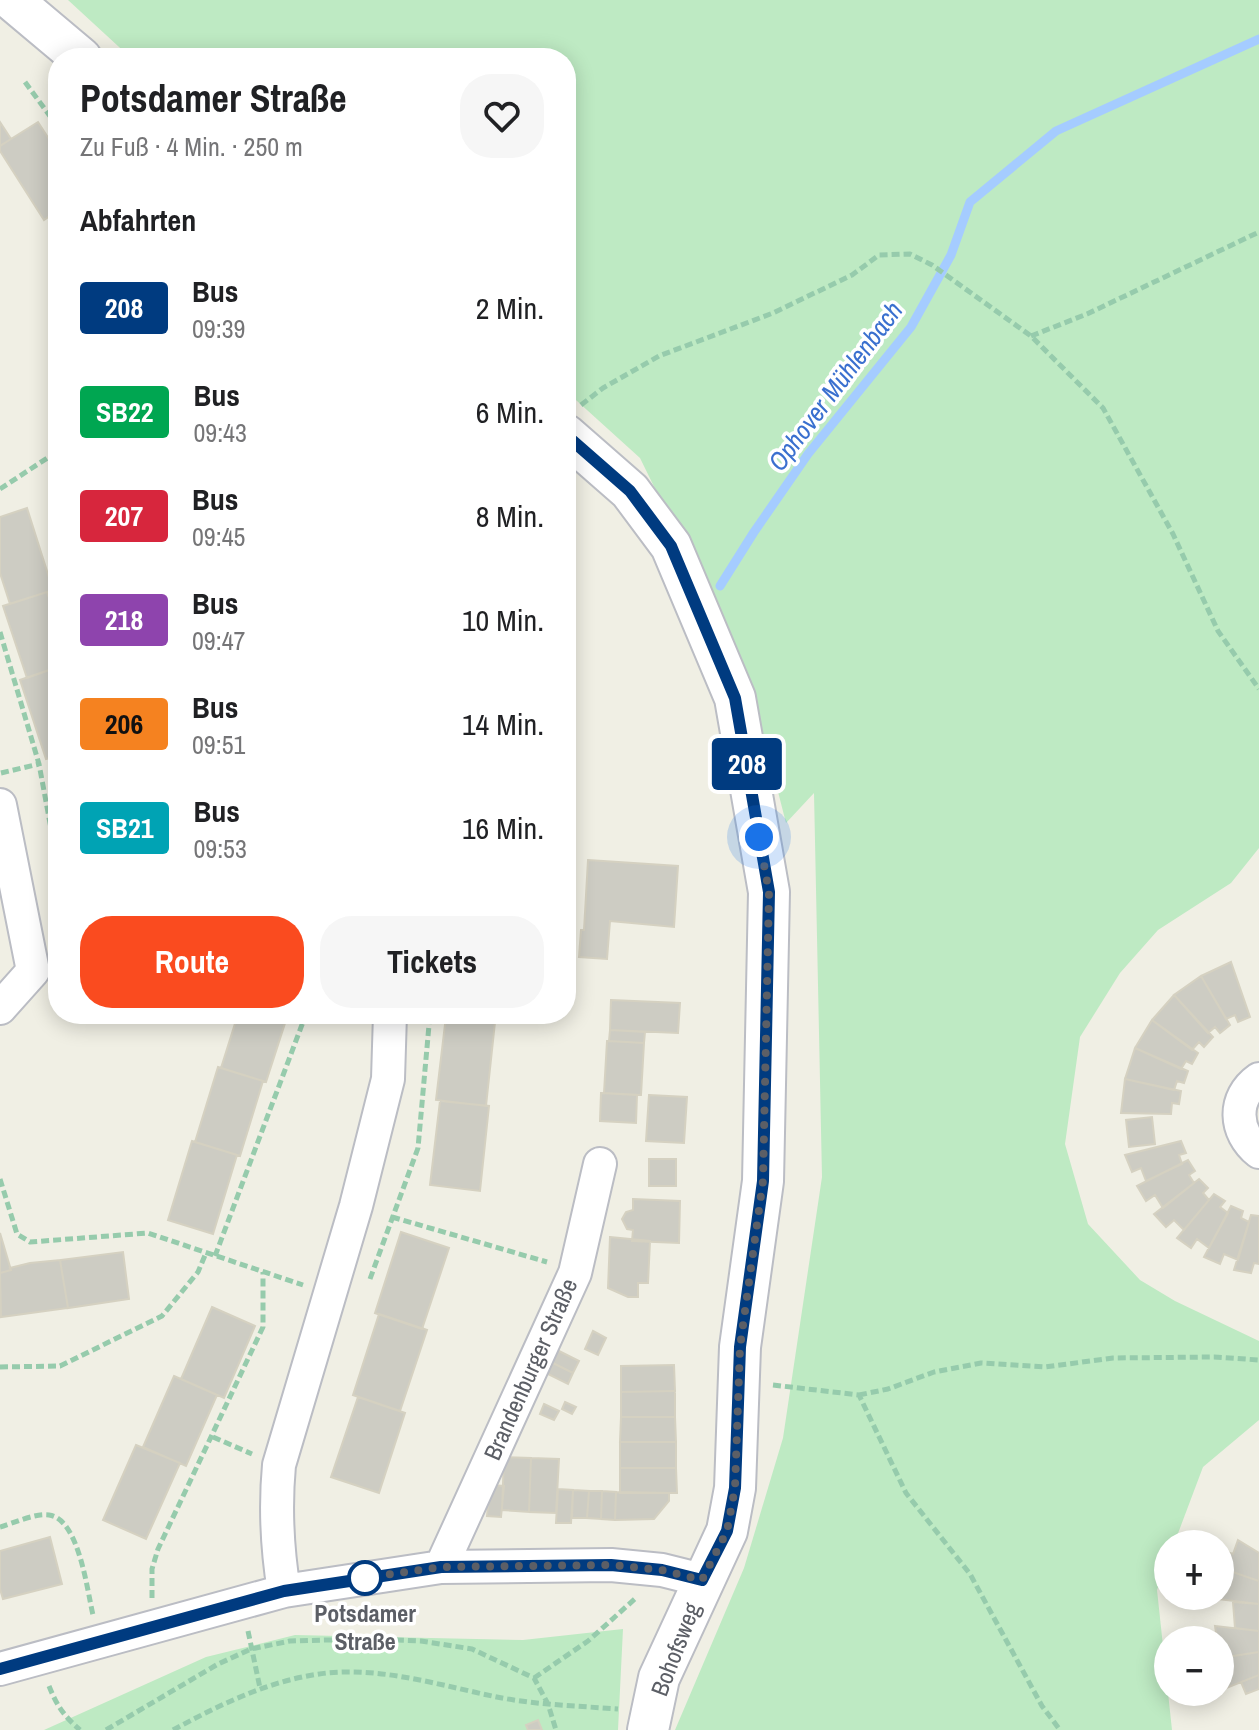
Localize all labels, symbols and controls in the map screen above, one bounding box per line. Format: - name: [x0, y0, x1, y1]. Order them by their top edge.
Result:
- text: Potsdamer Straße: [80, 73, 347, 124]
- button: heart: [460, 74, 544, 158]
- text: Zu Fuß · 4 Min. · 250 m: [80, 129, 303, 164]
- text: Abfahrten: [80, 200, 196, 240]
- text: Bus: [192, 271, 238, 311]
- text: 2 Min.: [476, 288, 544, 328]
- text: 208: [105, 289, 143, 327]
- water label: Ophover Mühlenbach: [760, 294, 910, 478]
- text: 09:39: [192, 311, 245, 346]
- text: Bus: [193, 375, 240, 415]
- text: 6 Min.: [476, 392, 544, 432]
- text: SB22: [96, 393, 153, 431]
- text: 09:43: [193, 415, 247, 450]
- text: Bus: [192, 479, 238, 519]
- text: 8 Min.: [476, 496, 544, 536]
- text: 207: [105, 497, 143, 535]
- text: 09:45: [192, 519, 245, 554]
- text: Bus: [192, 583, 238, 623]
- text: 10 Min.: [462, 600, 544, 640]
- text: 218: [105, 601, 143, 639]
- text: 09:47: [192, 623, 245, 658]
- text: Bus: [192, 687, 238, 727]
- text: 14 Min.: [462, 704, 544, 744]
- text: 206: [105, 705, 143, 743]
- text: 09:51: [192, 727, 245, 762]
- line badge: 208: [701, 738, 793, 790]
- text: 208: [728, 745, 766, 783]
- text: Bus: [193, 791, 240, 831]
- text: 16 Min.: [462, 808, 544, 848]
- text: SB21: [96, 809, 153, 847]
- your location: [739, 817, 779, 857]
- text: 09:53: [193, 831, 247, 866]
- button: Route: [80, 916, 304, 1008]
- button: Tickets: [320, 916, 544, 1008]
- street label: Brandenburger Straße: [476, 1273, 584, 1465]
- map controls: [1154, 1530, 1234, 1706]
- button: +: [1154, 1530, 1234, 1610]
- marker: Potsdamer Straße: [348, 1561, 382, 1595]
- place label: Potsdamer Straße: [314, 1597, 416, 1657]
- street label: Bohofsweg: [643, 1598, 707, 1700]
- button: −: [1154, 1626, 1234, 1706]

